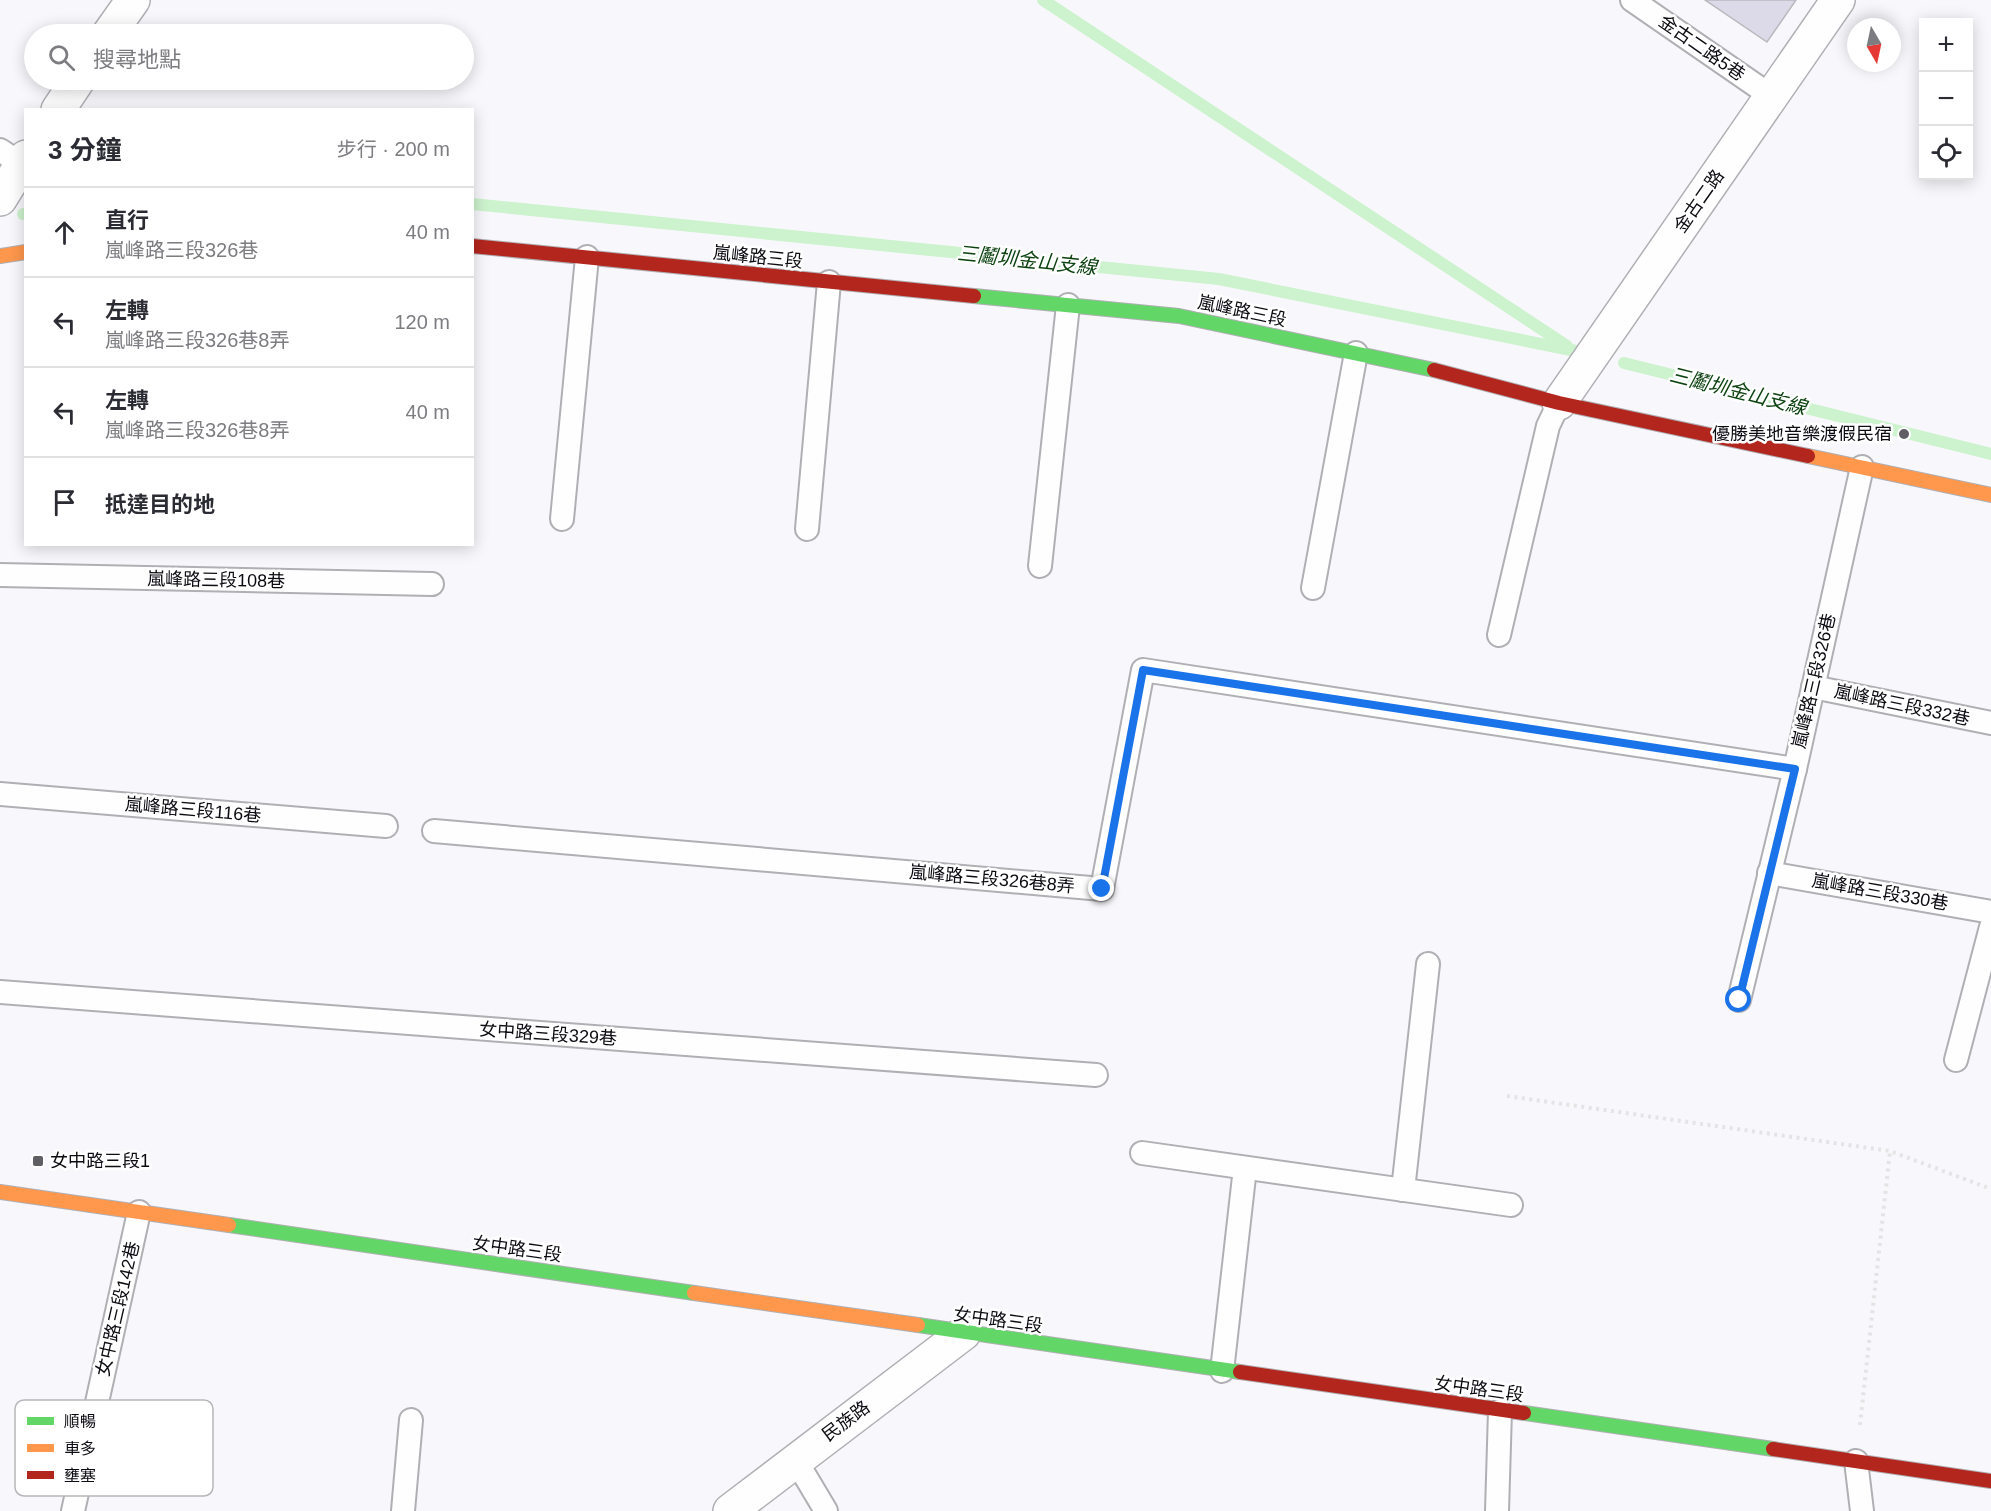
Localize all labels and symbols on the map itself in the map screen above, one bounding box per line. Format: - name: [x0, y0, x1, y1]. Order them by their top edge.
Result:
- street label: 金古二路5巷: [1655, 11, 1749, 85]
- north arrow: [1847, 18, 1901, 72]
- street label: 金古二路: [1670, 166, 1728, 236]
- street label: 嵐峰路三段: [712, 242, 804, 272]
- water label: 三鬮圳金山支線: [956, 242, 1100, 278]
- street label: 嵐峰路三段: [1196, 292, 1288, 330]
- water label: 三鬮圳金山支線: [1667, 363, 1811, 419]
- place label: 優勝美地音樂渡假民宿: [1712, 424, 1892, 444]
- marker: 優勝美地音樂渡假民宿: [1897, 427, 1911, 441]
- street label: 嵐峰路三段108巷: [147, 569, 285, 591]
- street label: 嵐峰路三段326巷: [1789, 611, 1839, 751]
- street label: 嵐峰路三段332巷: [1832, 681, 1972, 729]
- street label: 嵐峰路三段116巷: [124, 794, 262, 826]
- street label: 嵐峰路三段326巷8弄: [908, 862, 1076, 896]
- street label: 嵐峰路三段330巷: [1810, 870, 1950, 914]
- route end: [1088, 875, 1114, 901]
- route start: [1725, 986, 1751, 1012]
- street label: 女中路三段329巷: [478, 1019, 618, 1049]
- place label: 女中路三段1: [50, 1151, 150, 1171]
- marker: 女中路三段1: [31, 1154, 45, 1168]
- street label: 女中路三段: [471, 1233, 563, 1265]
- street label: 女中路三段142巷: [93, 1239, 143, 1379]
- street label: 女中路三段: [952, 1304, 1044, 1336]
- street label: 女中路三段: [1433, 1373, 1525, 1405]
- street label: 民族路: [818, 1397, 874, 1445]
- legend: [15, 1400, 213, 1496]
- text: 順暢: [64, 1413, 96, 1430]
- text: 車多: [64, 1440, 96, 1457]
- text: 壅塞: [64, 1467, 96, 1484]

